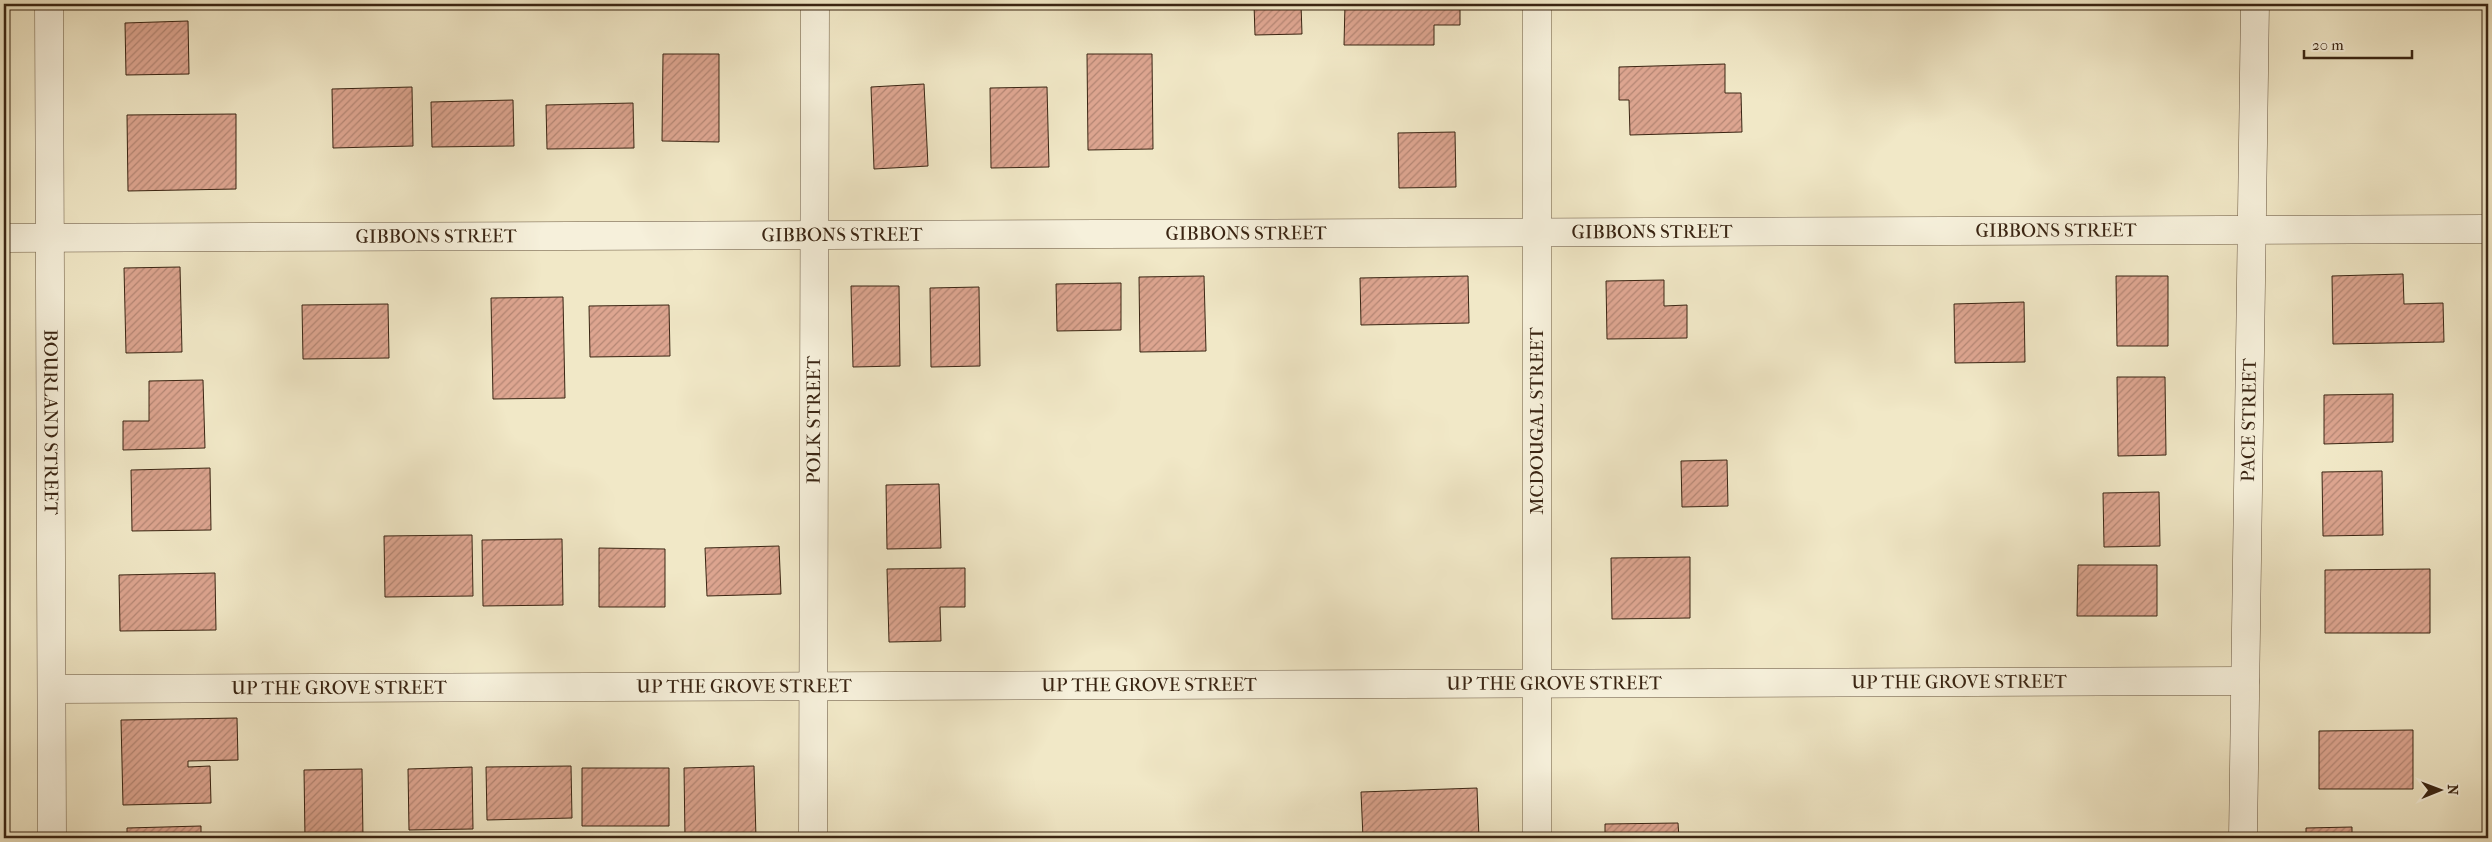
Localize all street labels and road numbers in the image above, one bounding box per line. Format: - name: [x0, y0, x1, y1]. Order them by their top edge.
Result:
- street label: GIBBONS STREET: [1975, 219, 2137, 242]
- street label: GIBBONS STREET: [1571, 221, 1733, 243]
- street label: GIBBONS STREET: [1165, 222, 1327, 245]
- street label: GIBBONS STREET: [761, 224, 923, 246]
- street label: GIBBONS STREET: [355, 225, 517, 248]
- street label: MCDOUGAL STREET: [1526, 327, 1548, 515]
- street label: BOURLAND STREET: [39, 329, 62, 515]
- street label: POLK STREET: [803, 356, 825, 484]
- street label: PACE STREET: [2237, 358, 2261, 482]
- street label: UP THE GROVE STREET: [1851, 671, 2067, 693]
- street label: UP THE GROVE STREET: [1446, 672, 1662, 695]
- street label: UP THE GROVE STREET: [1041, 674, 1257, 696]
- street label: UP THE GROVE STREET: [636, 675, 852, 698]
- street label: UP THE GROVE STREET: [231, 677, 447, 699]

